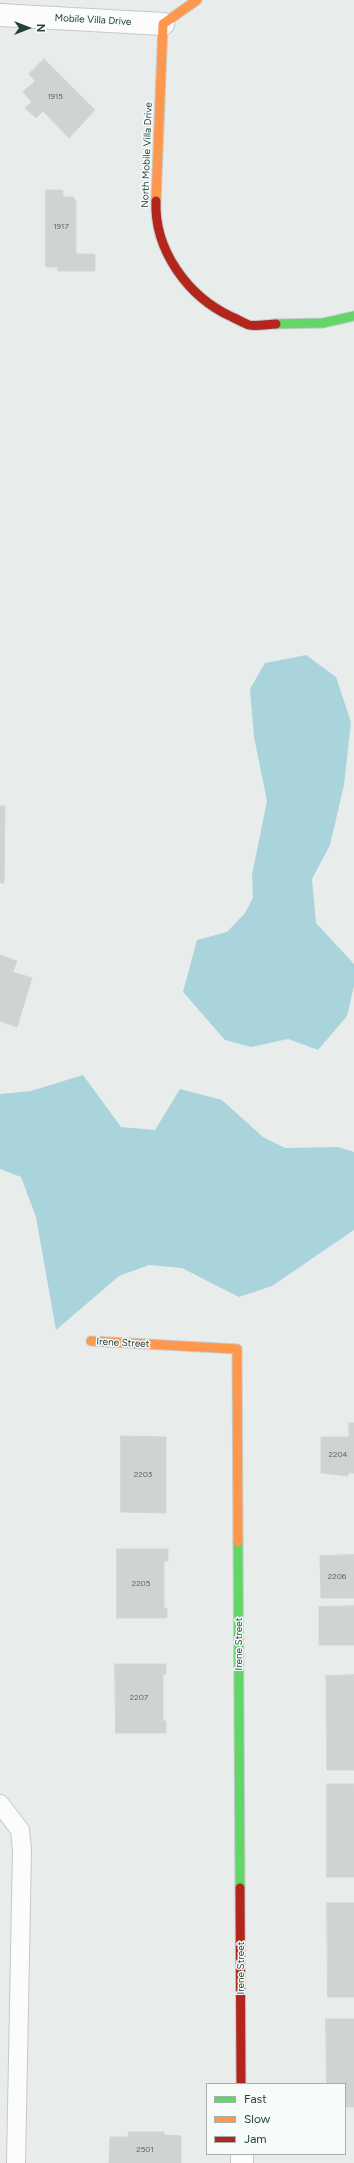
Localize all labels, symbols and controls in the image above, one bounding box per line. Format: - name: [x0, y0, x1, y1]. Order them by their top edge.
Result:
- north arrow: [8, 8, 48, 48]
- street label: Mobile Villa Drive: [54, 12, 132, 28]
- text: N: [34, 24, 47, 32]
- house number: 1915: [47, 92, 63, 102]
- street label: North Mobile Villa Drive: [139, 102, 155, 208]
- house number: 1917: [53, 222, 69, 232]
- street label: Irene Street: [96, 1336, 150, 1350]
- house number: 2204: [328, 1450, 348, 1460]
- house number: 2203: [134, 1470, 152, 1480]
- house number: 2206: [328, 1572, 346, 1582]
- house number: 2205: [132, 1579, 150, 1589]
- street label: Irene Street: [233, 1617, 245, 1671]
- house number: 2207: [130, 1693, 148, 1703]
- street label: Irene Street: [235, 1941, 247, 1995]
- legend: [206, 2083, 346, 2155]
- text: Fast: [244, 2092, 267, 2106]
- text: Slow: [244, 2112, 270, 2126]
- text: Jam: [244, 2132, 267, 2146]
- house number: 2501: [136, 2145, 154, 2155]

